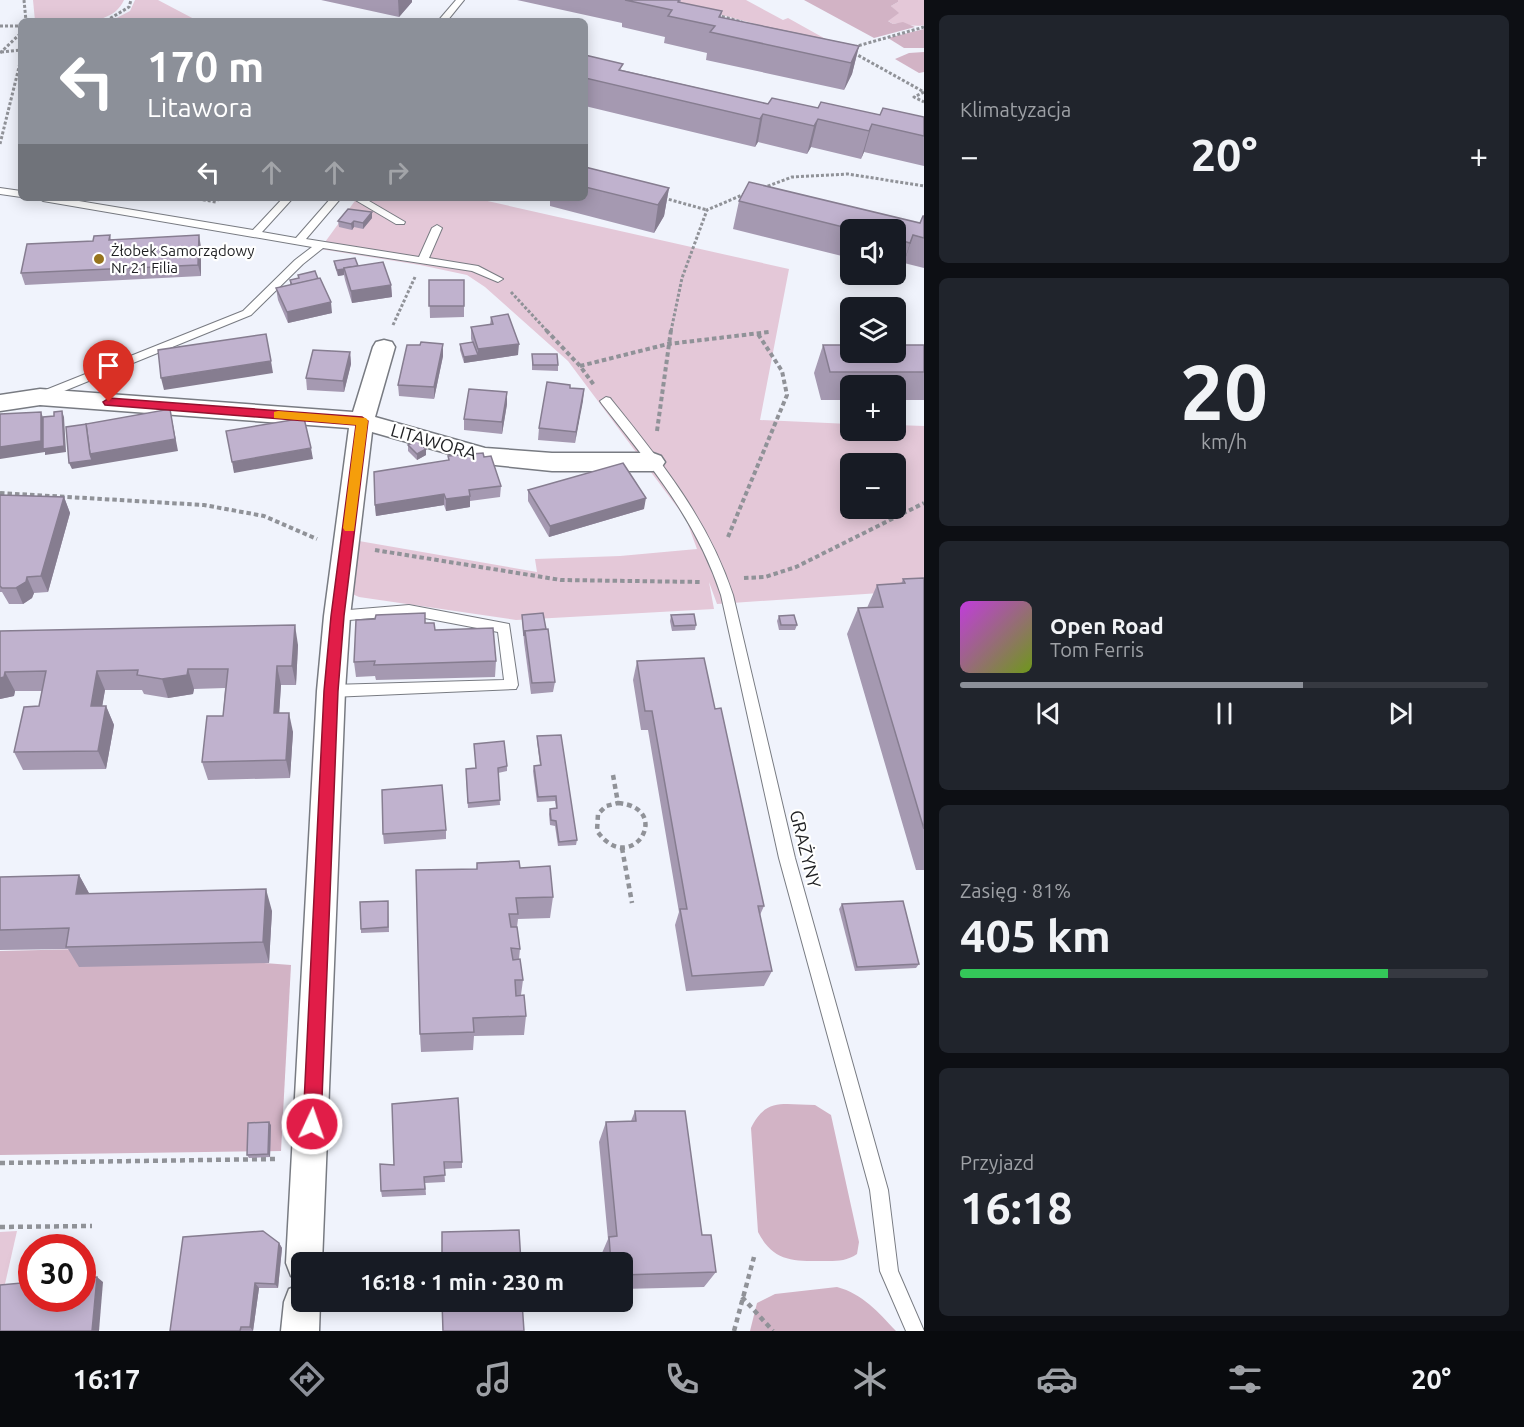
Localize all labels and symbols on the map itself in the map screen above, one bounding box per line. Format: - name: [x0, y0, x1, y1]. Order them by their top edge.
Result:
- place label: Żłobek Samorządowy Nr 21 Filia: [111, 242, 255, 276]
- marker: Żłobek Samorządowy Nr 21 Filia: [92, 252, 106, 266]
- pin: [83, 340, 134, 402]
- street label: LITAWORA: [389, 419, 479, 463]
- street label: GRAŻYNY: [787, 808, 825, 891]
- position arrow: [280, 1092, 344, 1156]
- speed limit sign: 30: [18, 1234, 96, 1312]

